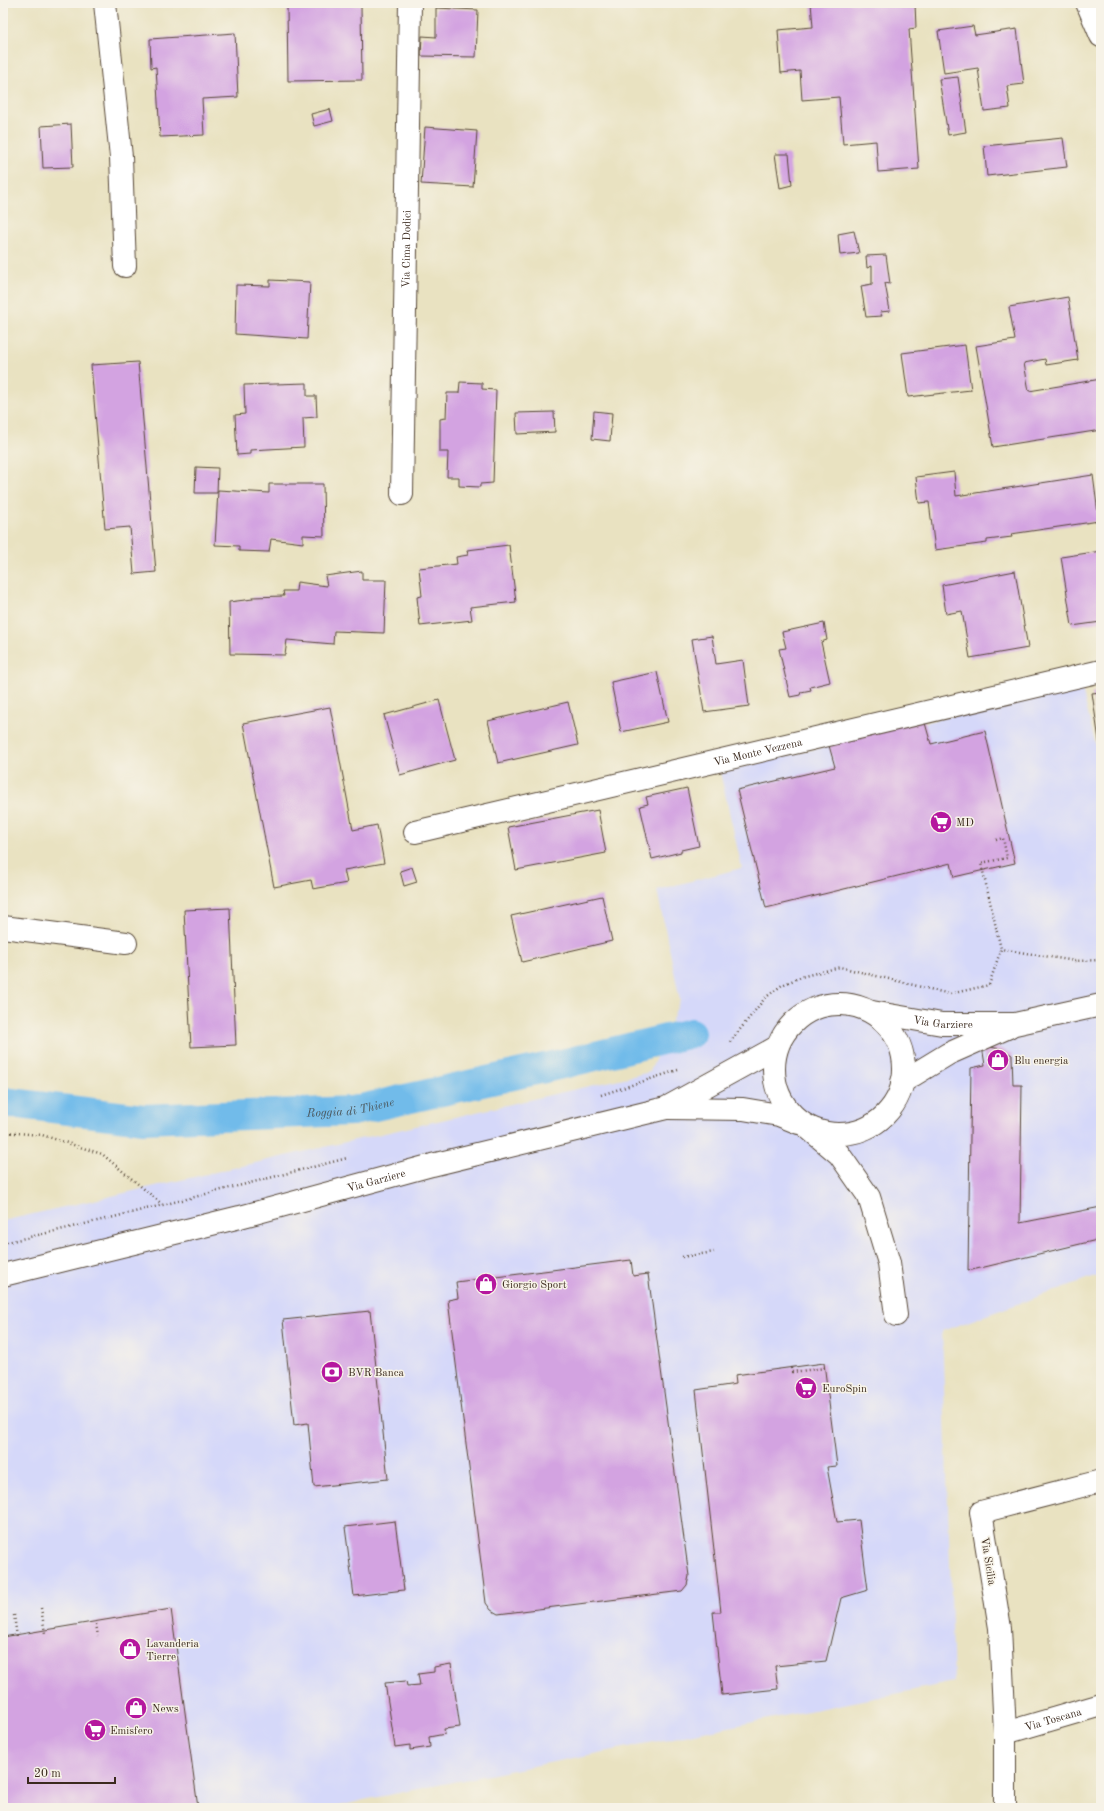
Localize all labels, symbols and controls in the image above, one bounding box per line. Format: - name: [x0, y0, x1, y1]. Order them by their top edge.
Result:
- street label: Via Cima Dodici: [401, 210, 414, 288]
- street label: Via Monte Vezzena: [713, 737, 804, 769]
- supermarket icon: MD: [928, 809, 954, 835]
- place label: MD: [956, 818, 974, 829]
- street label: Via Garziere: [912, 1015, 973, 1031]
- shop icon: Blu energia: [985, 1047, 1011, 1073]
- place label: Blu energia: [1014, 1056, 1069, 1067]
- water label: Roggia di Thiene: [305, 1097, 396, 1120]
- street label: Via Garziere: [346, 1168, 407, 1195]
- shop icon: Giorgio Sport: [473, 1271, 499, 1297]
- place label: Giorgio Sport: [502, 1280, 567, 1291]
- bank icon: BVR Banca: [319, 1359, 345, 1385]
- place label: BVR Banca: [348, 1368, 404, 1379]
- supermarket icon: EuroSpin: [793, 1375, 819, 1401]
- place label: EuroSpin: [822, 1384, 867, 1395]
- street label: Via Sicilia: [978, 1536, 997, 1587]
- shop icon: Lavanderia Tierre: [117, 1636, 143, 1662]
- place label: Lavanderia Tierre: [146, 1639, 200, 1663]
- shop icon: News: [123, 1695, 149, 1721]
- place label: News: [152, 1704, 179, 1715]
- street label: Via Toscana: [1024, 1707, 1084, 1734]
- supermarket icon: Emisfero: [82, 1717, 108, 1743]
- place label: Emisfero: [110, 1726, 153, 1737]
- scale bar: [28, 1759, 115, 1785]
- text: 20 m: [34, 1768, 61, 1780]

